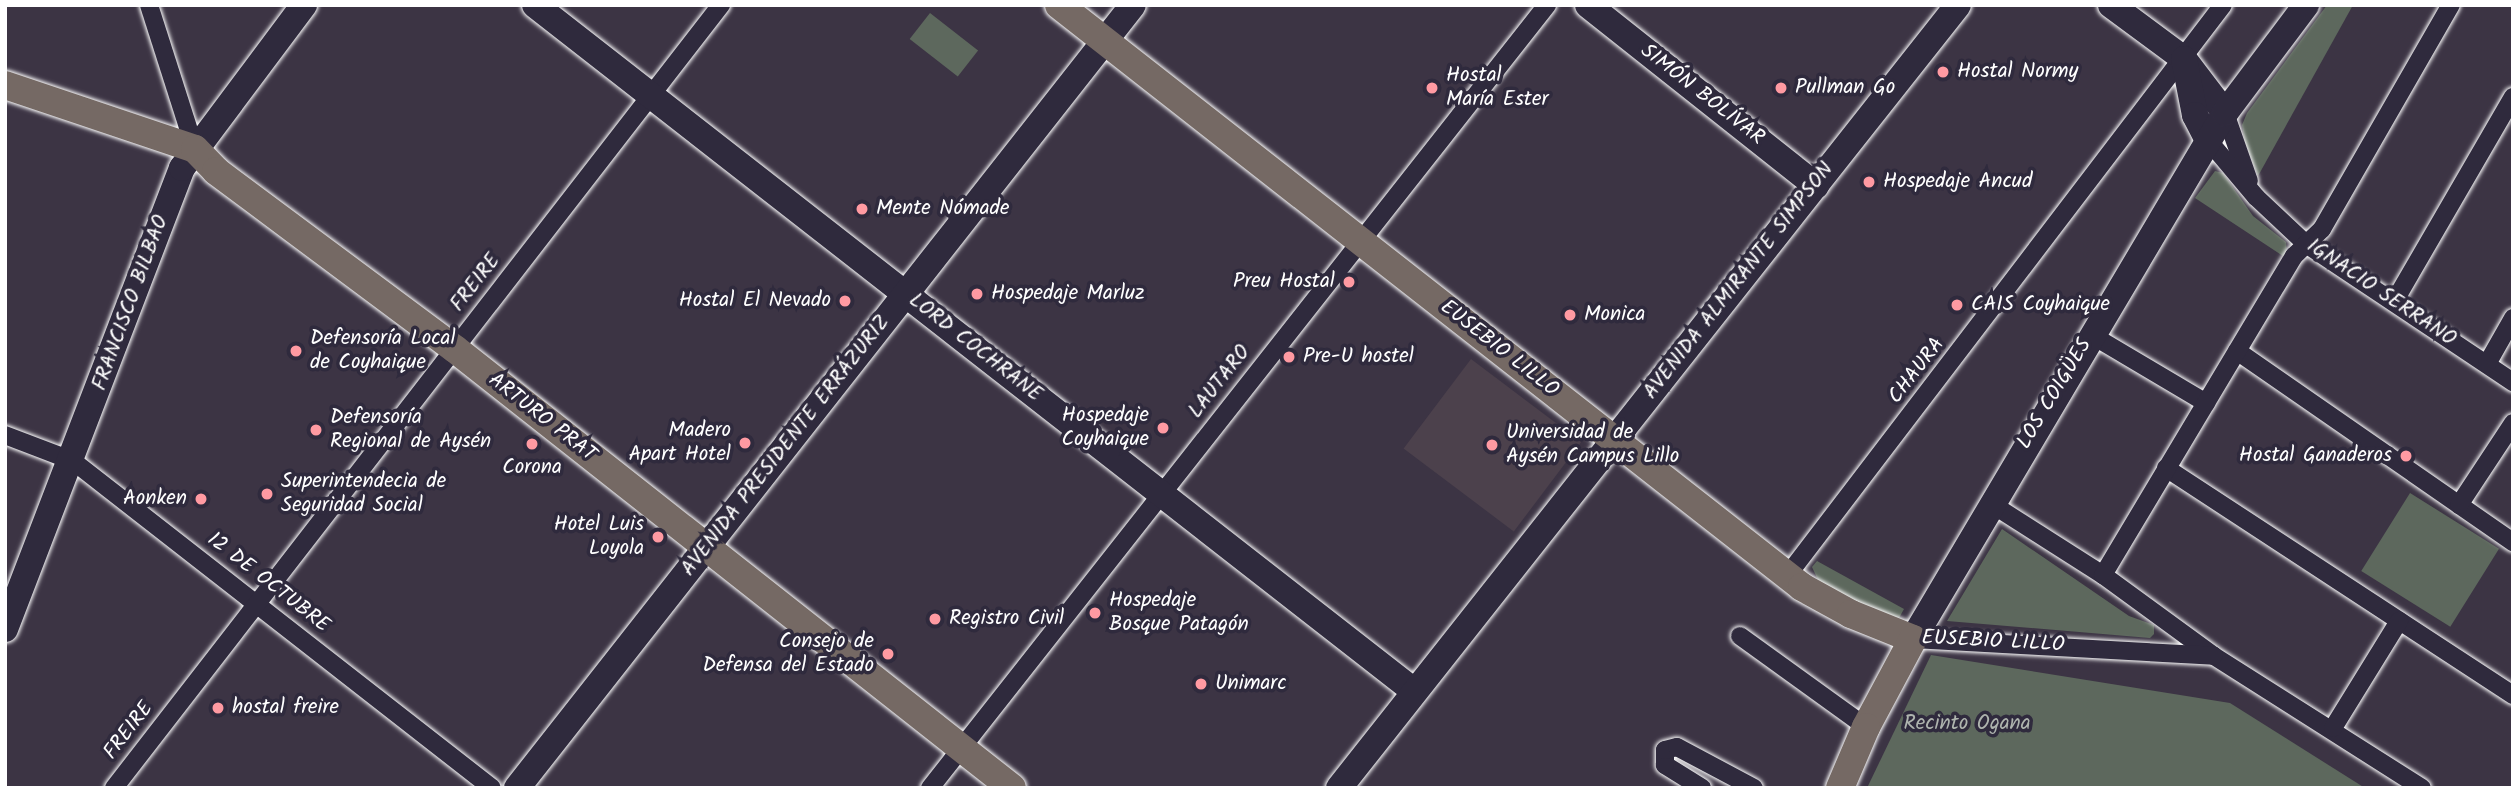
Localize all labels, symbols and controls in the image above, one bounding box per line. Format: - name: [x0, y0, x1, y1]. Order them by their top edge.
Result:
- street label: SIMÓN BOLÍVAR: [1635, 39, 1769, 151]
- place label: Hostal Normy: [1957, 59, 2078, 85]
- place label: Hostal María Ester: [1446, 63, 1548, 113]
- marker: Hostal Normy: [1935, 64, 1951, 80]
- place label: Pullman Go: [1795, 75, 1895, 101]
- marker: Hostal María Ester: [1424, 80, 1440, 96]
- marker: Pullman Go: [1773, 80, 1789, 96]
- street label: AVENIDA ALMIRANTE SIMPSON: [1639, 157, 1839, 405]
- place label: Hospedaje Ancud: [1883, 169, 2032, 195]
- marker: Hospedaje Ancud: [1861, 174, 1877, 190]
- place label: Mente Nómade: [876, 196, 1009, 222]
- marker: Mente Nómade: [854, 201, 870, 217]
- street label: FRANCISCO BILBAO: [88, 212, 174, 394]
- street label: IGNACIO SERRANO: [2302, 234, 2460, 352]
- street label: FREIRE: [446, 249, 506, 317]
- place label: Preu Hostal: [1233, 269, 1335, 295]
- marker: Preu Hostal: [1341, 274, 1357, 290]
- place label: Hospedaje Marluz: [991, 281, 1144, 307]
- marker: Hospedaje Marluz: [969, 286, 985, 302]
- place label: Hostal El Nevado: [679, 288, 831, 314]
- street label: LORD COCHRANE: [903, 288, 1047, 408]
- place label: CAIS Coyhaique: [1971, 292, 2110, 318]
- marker: Hostal El Nevado: [837, 293, 853, 309]
- street label: EUSEBIO LILLO: [1435, 295, 1563, 403]
- marker: CAIS Coyhaique: [1949, 297, 1965, 313]
- place label: Monica: [1584, 302, 1645, 328]
- marker: Monica: [1562, 307, 1578, 323]
- street label: AVENIDA PRESIDENTE ERRÁZURIZ: [676, 310, 896, 582]
- place label: Defensoría Local de Coyhaique: [310, 326, 456, 376]
- street label: CHAURA: [1883, 333, 1951, 409]
- street label: LOS COIGÜES: [2012, 334, 2098, 454]
- street label: LAUTARO: [1184, 340, 1256, 424]
- marker: Defensoría Local de Coyhaique: [288, 343, 304, 359]
- place label: Pre-U hostel: [1303, 344, 1414, 370]
- marker: Pre-U hostel: [1281, 349, 1297, 365]
- street label: ARTURO PRAT: [483, 368, 601, 468]
- place label: Hospedaje Coyhaique: [1061, 403, 1149, 453]
- place label: Defensoría Regional de Aysén: [330, 405, 491, 455]
- place label: Madero Apart Hotel: [629, 418, 731, 468]
- marker: Hospedaje Coyhaique: [1155, 420, 1171, 436]
- place label: Universidad de Aysén Campus Lillo: [1506, 420, 1679, 470]
- marker: Defensoría Regional de Aysén: [308, 422, 324, 438]
- marker: Madero Apart Hotel: [737, 435, 753, 451]
- marker: Corona: [524, 436, 540, 452]
- marker: Universidad de Aysén Campus Lillo: [1484, 437, 1500, 453]
- place label: Hostal Ganaderos: [2239, 443, 2392, 469]
- marker: Hostal Ganaderos: [2398, 448, 2414, 464]
- place label: Corona: [502, 455, 562, 481]
- place label: Superintendecia de Seguridad Social: [281, 469, 446, 519]
- place label: Aonken: [123, 486, 187, 512]
- marker: Superintendecia de Seguridad Social: [259, 486, 275, 502]
- marker: Aonken: [193, 491, 209, 507]
- place label: Hotel Luis Loyola: [554, 512, 644, 562]
- street label: 12 DE OCTUBRE: [202, 527, 334, 639]
- marker: Hotel Luis Loyola: [650, 529, 666, 545]
- place label: Hospedaje Bosque Patagón: [1109, 588, 1249, 638]
- marker: Hospedaje Bosque Patagón: [1087, 605, 1103, 621]
- place label: Registro Civil: [949, 606, 1064, 632]
- marker: Registro Civil: [927, 611, 943, 627]
- street label: EUSEBIO LILLO: [1921, 626, 2065, 658]
- place label: Consejo de Defensa del Estado: [703, 629, 874, 679]
- marker: Consejo de Defensa del Estado: [880, 646, 896, 662]
- place label: Unimarc: [1215, 671, 1287, 697]
- marker: Unimarc: [1193, 676, 1209, 692]
- place label: hostal freire: [232, 695, 339, 721]
- street label: FREIRE: [99, 697, 159, 765]
- marker: hostal freire: [210, 700, 226, 716]
- park label: Recinto Ogana: [1903, 711, 2031, 737]

